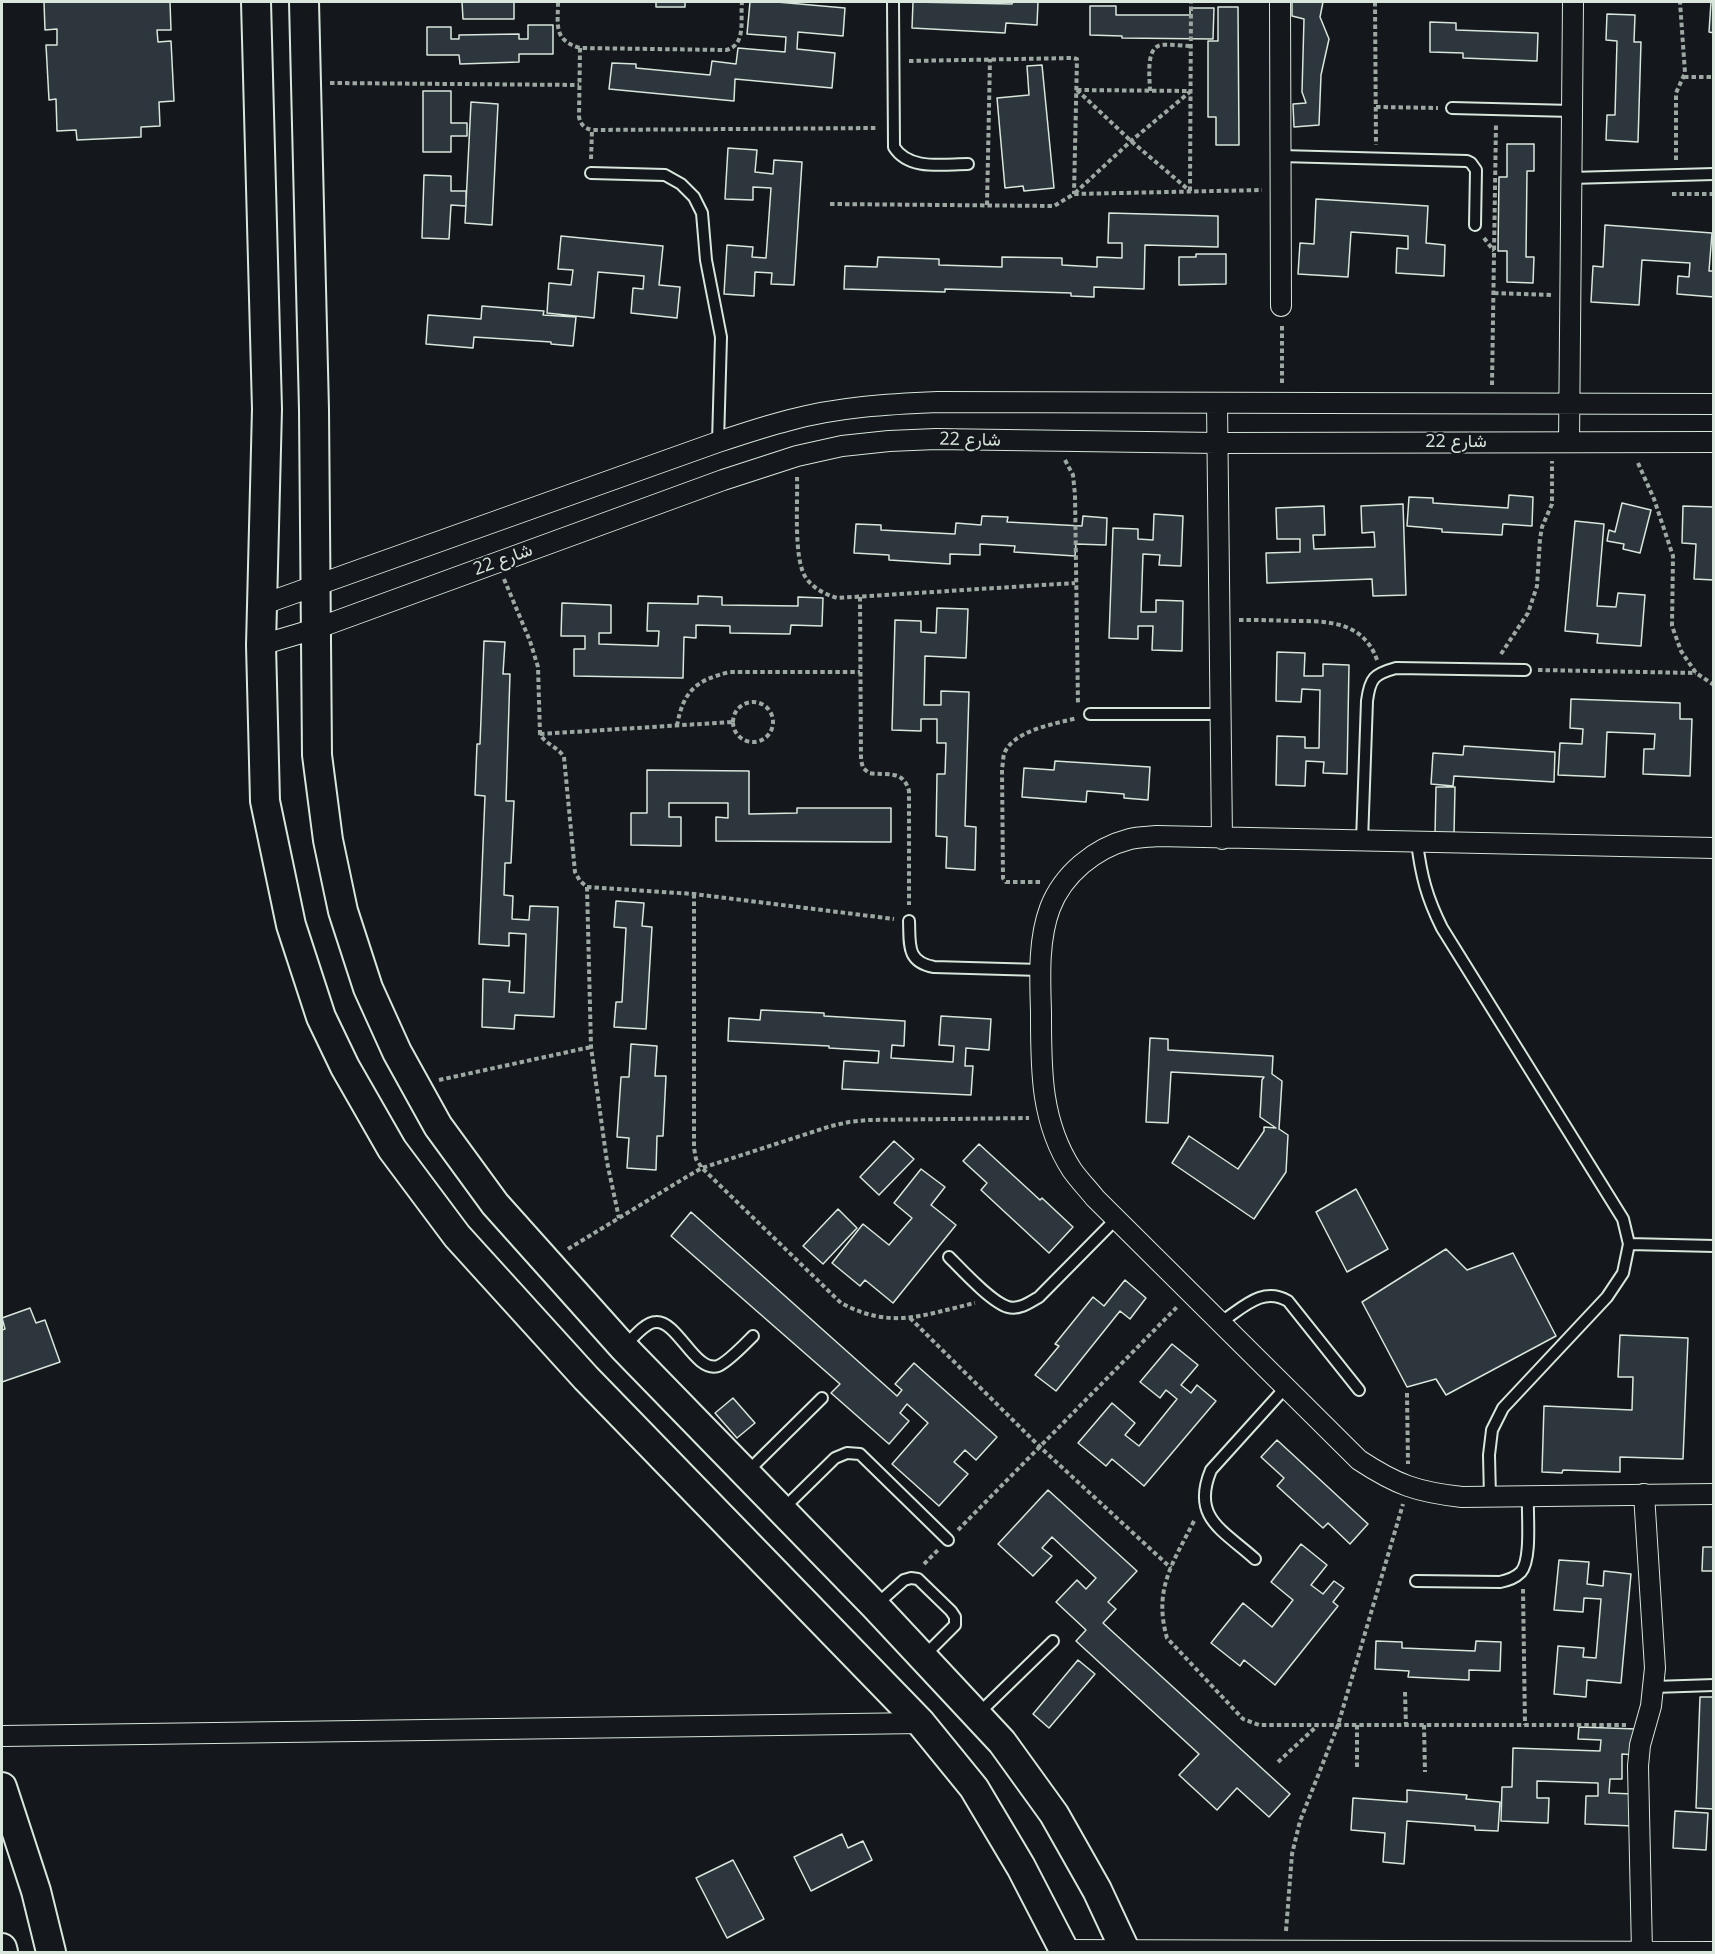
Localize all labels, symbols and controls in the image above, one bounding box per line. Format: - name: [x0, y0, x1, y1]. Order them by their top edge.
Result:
- street label: شارع 22: [939, 429, 1001, 451]
- street label: شارع 22: [1425, 431, 1487, 453]
- street label: شارع 22: [470, 539, 536, 581]

